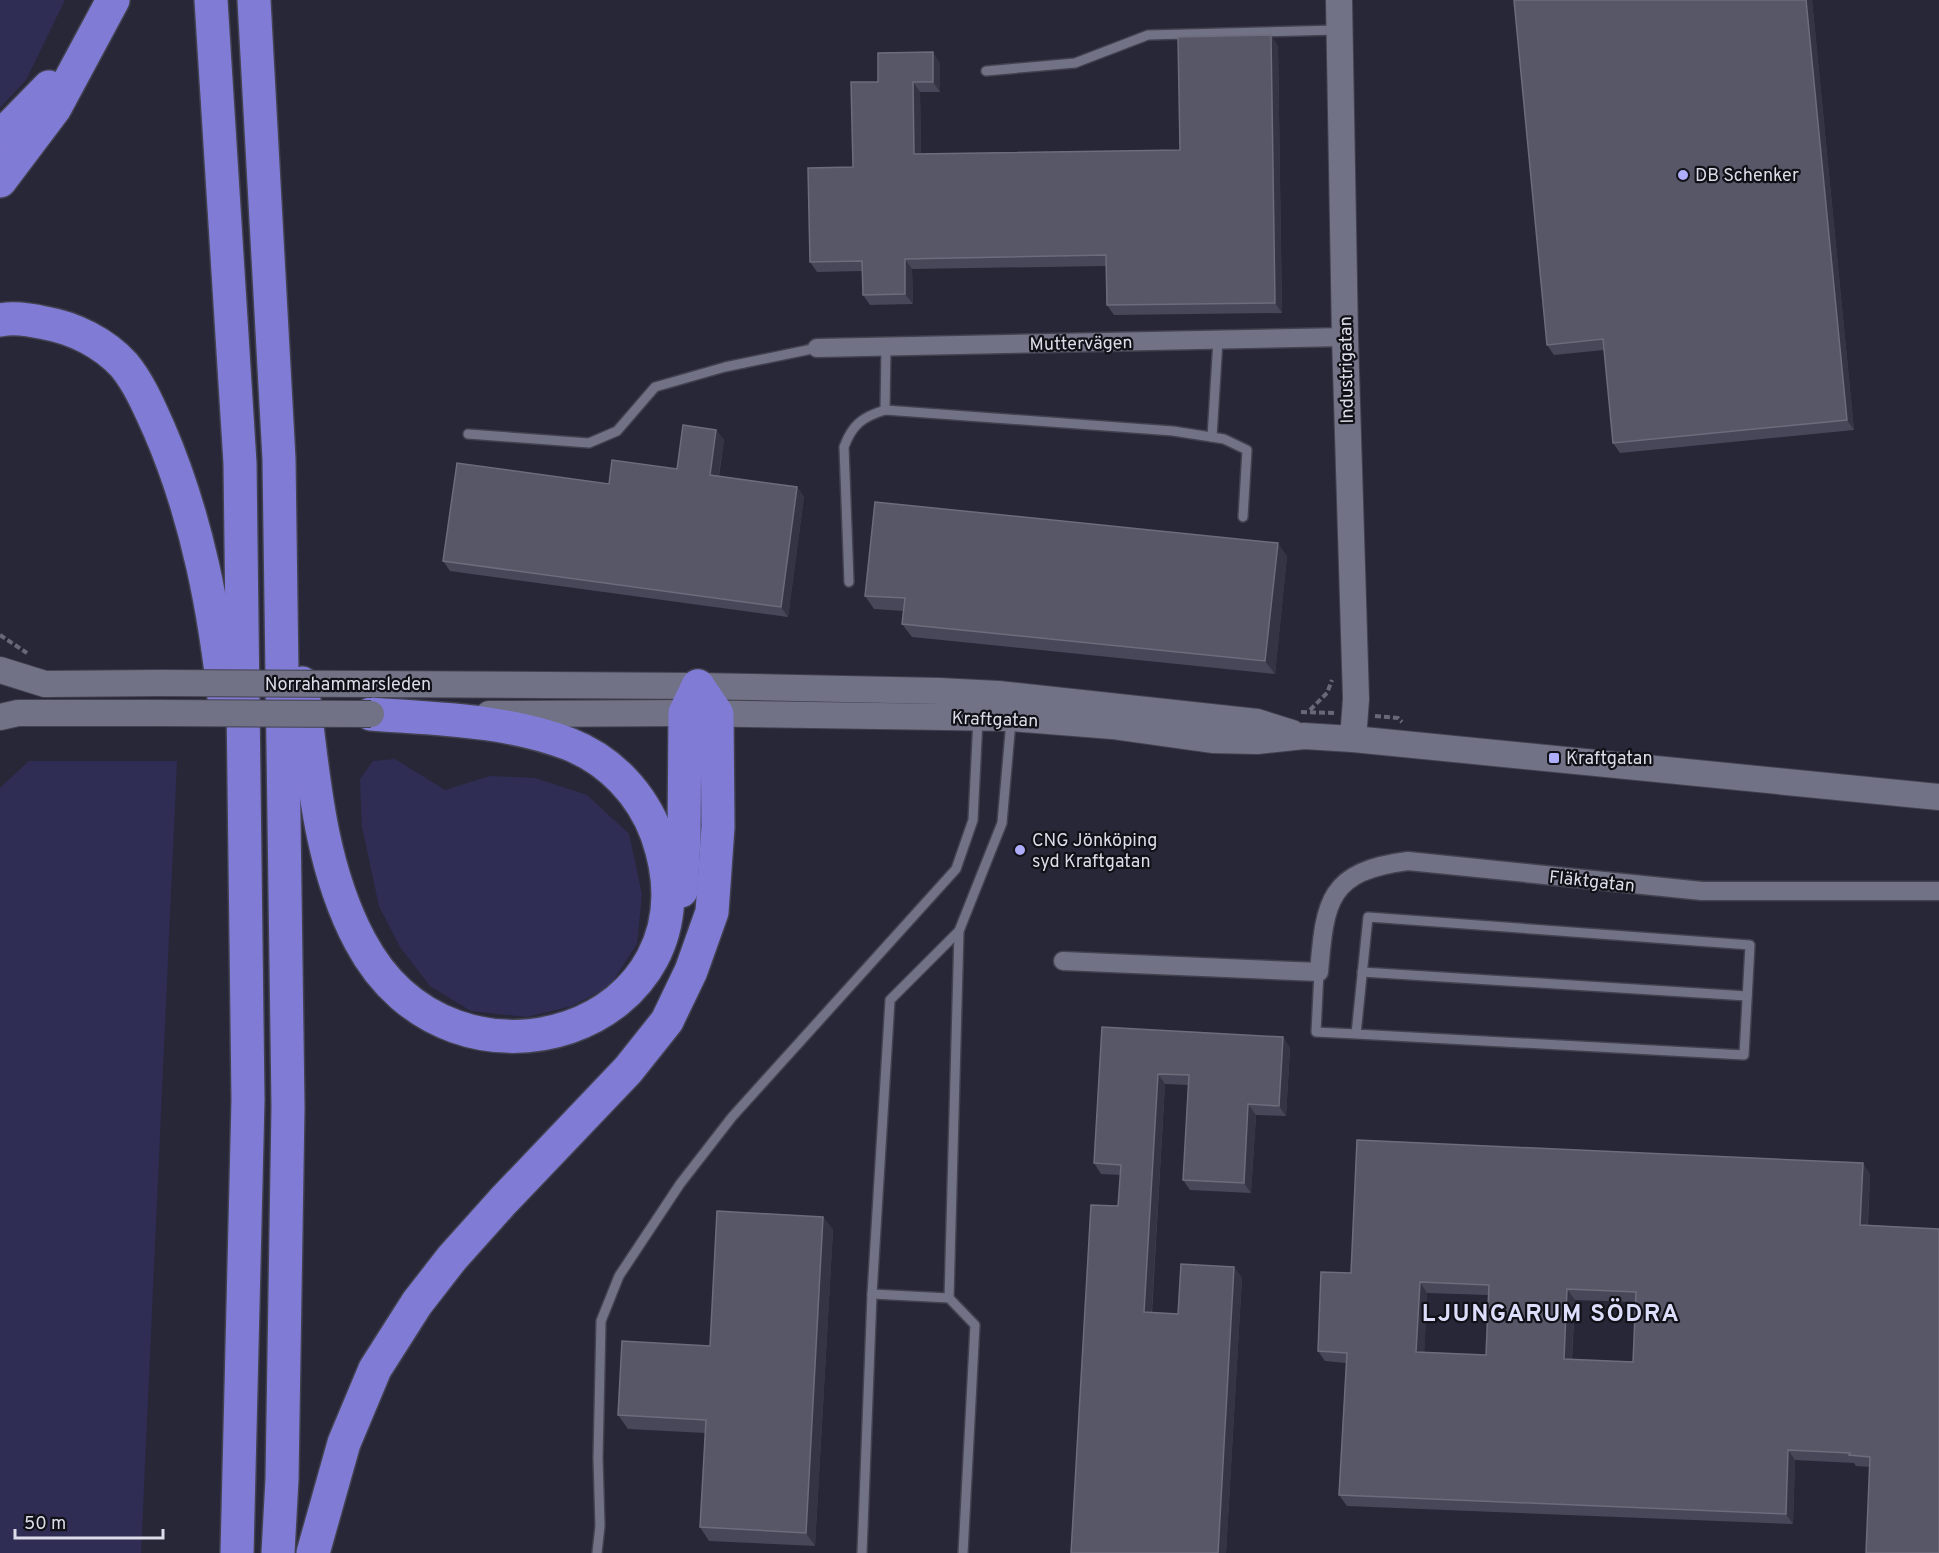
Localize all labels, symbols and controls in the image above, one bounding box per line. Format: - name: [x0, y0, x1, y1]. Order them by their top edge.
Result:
- place label: DB Schenker: [1695, 165, 1799, 188]
- marker: DB Schenker: [1676, 168, 1690, 182]
- street label: Industrigatan: [1335, 316, 1360, 424]
- street label: Muttervägen: [1029, 332, 1133, 357]
- street label: Norrahammarsleden: [265, 674, 431, 697]
- street label: Kraftgatan: [951, 707, 1039, 734]
- place label: Kraftgatan: [1566, 748, 1653, 771]
- marker: Kraftgatan: [1547, 751, 1561, 765]
- place label: CNG Jönköping syd Kraftgatan: [1032, 830, 1157, 874]
- marker: CNG Jönköping syd Kraftgatan: [1013, 843, 1027, 857]
- street label: Fläktgatan: [1548, 867, 1636, 898]
- district label: LJUNGARUM SÖDRA: [1422, 1298, 1680, 1330]
- scale bar: [15, 1502, 164, 1540]
- text: 50 m: [24, 1513, 66, 1536]

